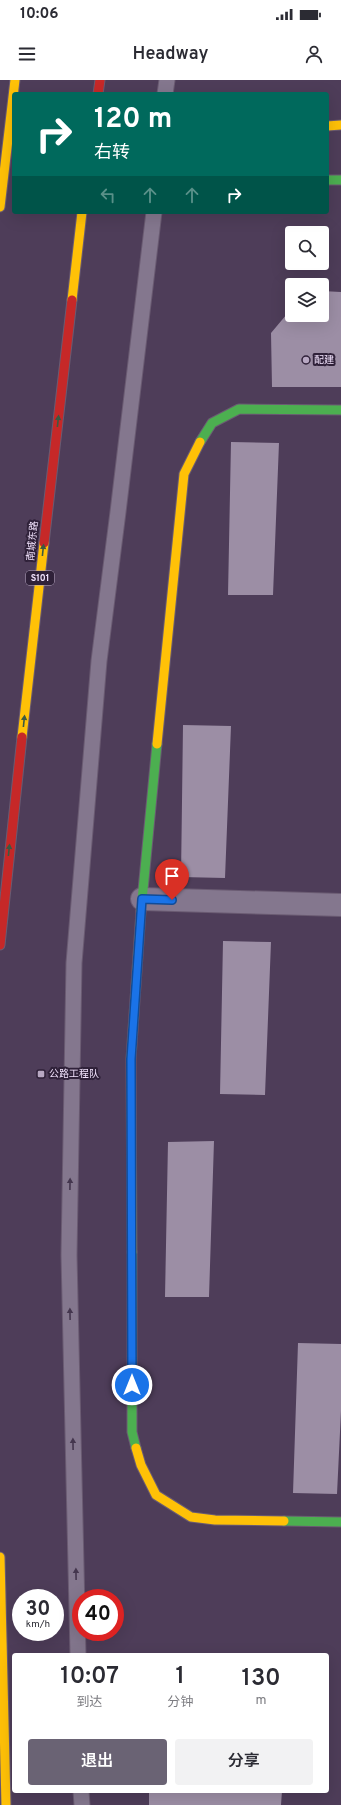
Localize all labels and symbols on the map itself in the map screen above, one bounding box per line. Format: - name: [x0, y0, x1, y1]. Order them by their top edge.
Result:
- place label: 配建: [314, 354, 334, 367]
- marker: 配建: [301, 355, 311, 365]
- one-way arrow: [55, 415, 61, 427]
- street label: 南城东路: [24, 520, 42, 562]
- one-way arrow: [40, 544, 46, 556]
- road number: S101: [26, 571, 54, 585]
- one-way arrow: [21, 715, 27, 727]
- one-way arrow: [6, 844, 13, 856]
- pin: [155, 859, 189, 900]
- place label: 公路工程队: [49, 1068, 99, 1081]
- marker: 公路工程队: [36, 1069, 46, 1079]
- one-way arrow: [67, 1177, 73, 1190]
- one-way arrow: [67, 1307, 73, 1320]
- position arrow: [111, 1364, 153, 1406]
- one-way arrow: [70, 1437, 76, 1450]
- one-way arrow: [73, 1568, 80, 1580]
- speed limit sign: 40: [72, 1589, 124, 1641]

